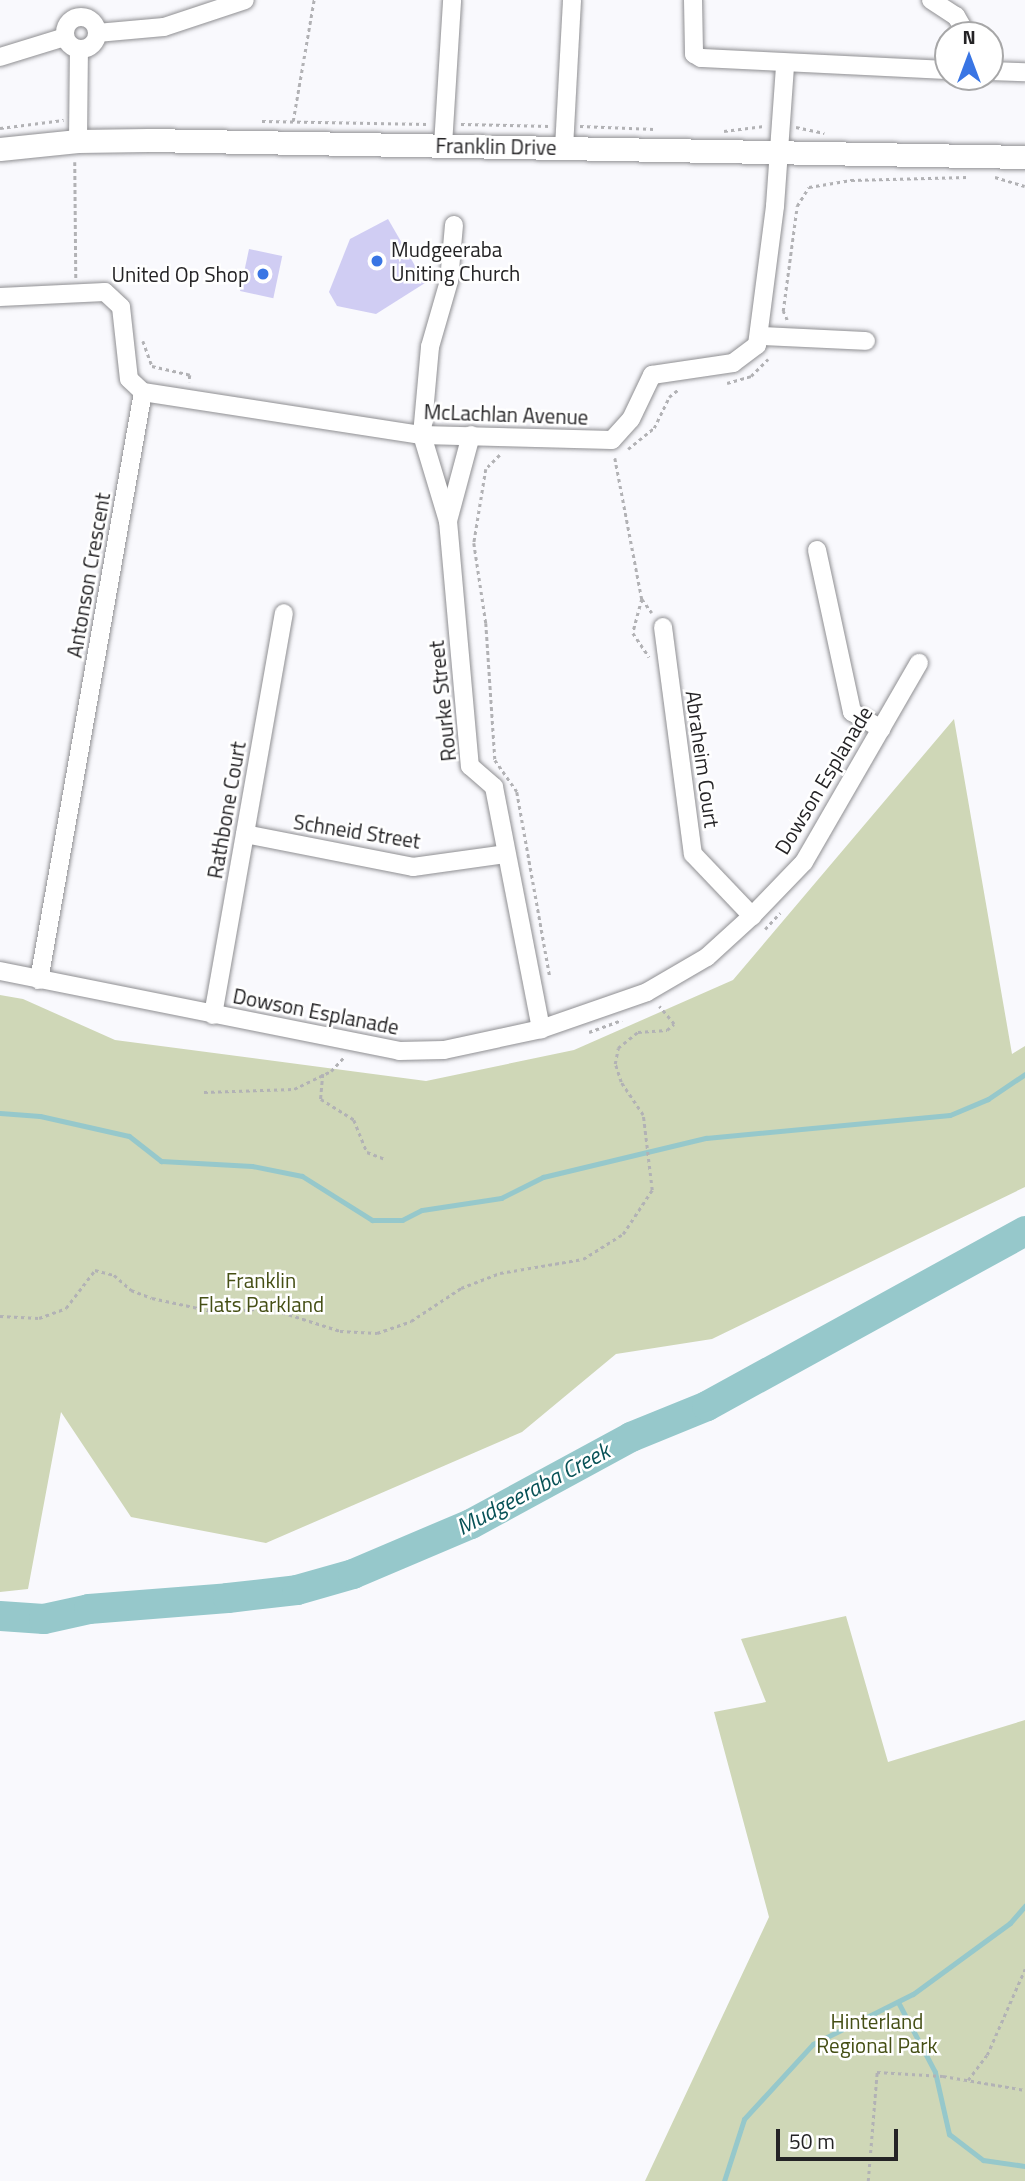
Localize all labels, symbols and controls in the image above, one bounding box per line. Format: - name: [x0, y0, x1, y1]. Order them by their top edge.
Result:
- north arrow: [934, 21, 1004, 91]
- text: N: [962, 22, 976, 51]
- street label: Franklin Drive: [435, 132, 557, 160]
- place label: Mudgeeraba Uniting Church: [391, 236, 520, 286]
- marker: Mudgeeraba Uniting Church: [369, 253, 385, 269]
- place label: United Op Shop: [112, 261, 249, 287]
- marker: United Op Shop: [255, 266, 271, 282]
- street label: McLachlan Avenue: [423, 399, 589, 429]
- street label: Antonson Crescent: [61, 490, 115, 660]
- street label: Rourke Street: [423, 639, 461, 763]
- street label: Abraheim Court: [681, 689, 725, 829]
- street label: Dowson Esplanade: [769, 701, 877, 859]
- street label: Rathbone Court: [202, 739, 250, 881]
- street label: Schneid Street: [292, 809, 422, 853]
- street label: Dowson Esplanade: [231, 983, 401, 1039]
- park label: Franklin Flats Parkland: [198, 1267, 324, 1317]
- water label: Mudgeeraba Creek: [452, 1437, 614, 1541]
- park label: Hinterland Regional Park: [816, 2008, 938, 2058]
- scale bar: [780, 2114, 902, 2158]
- text: 50 m: [789, 2125, 835, 2157]

